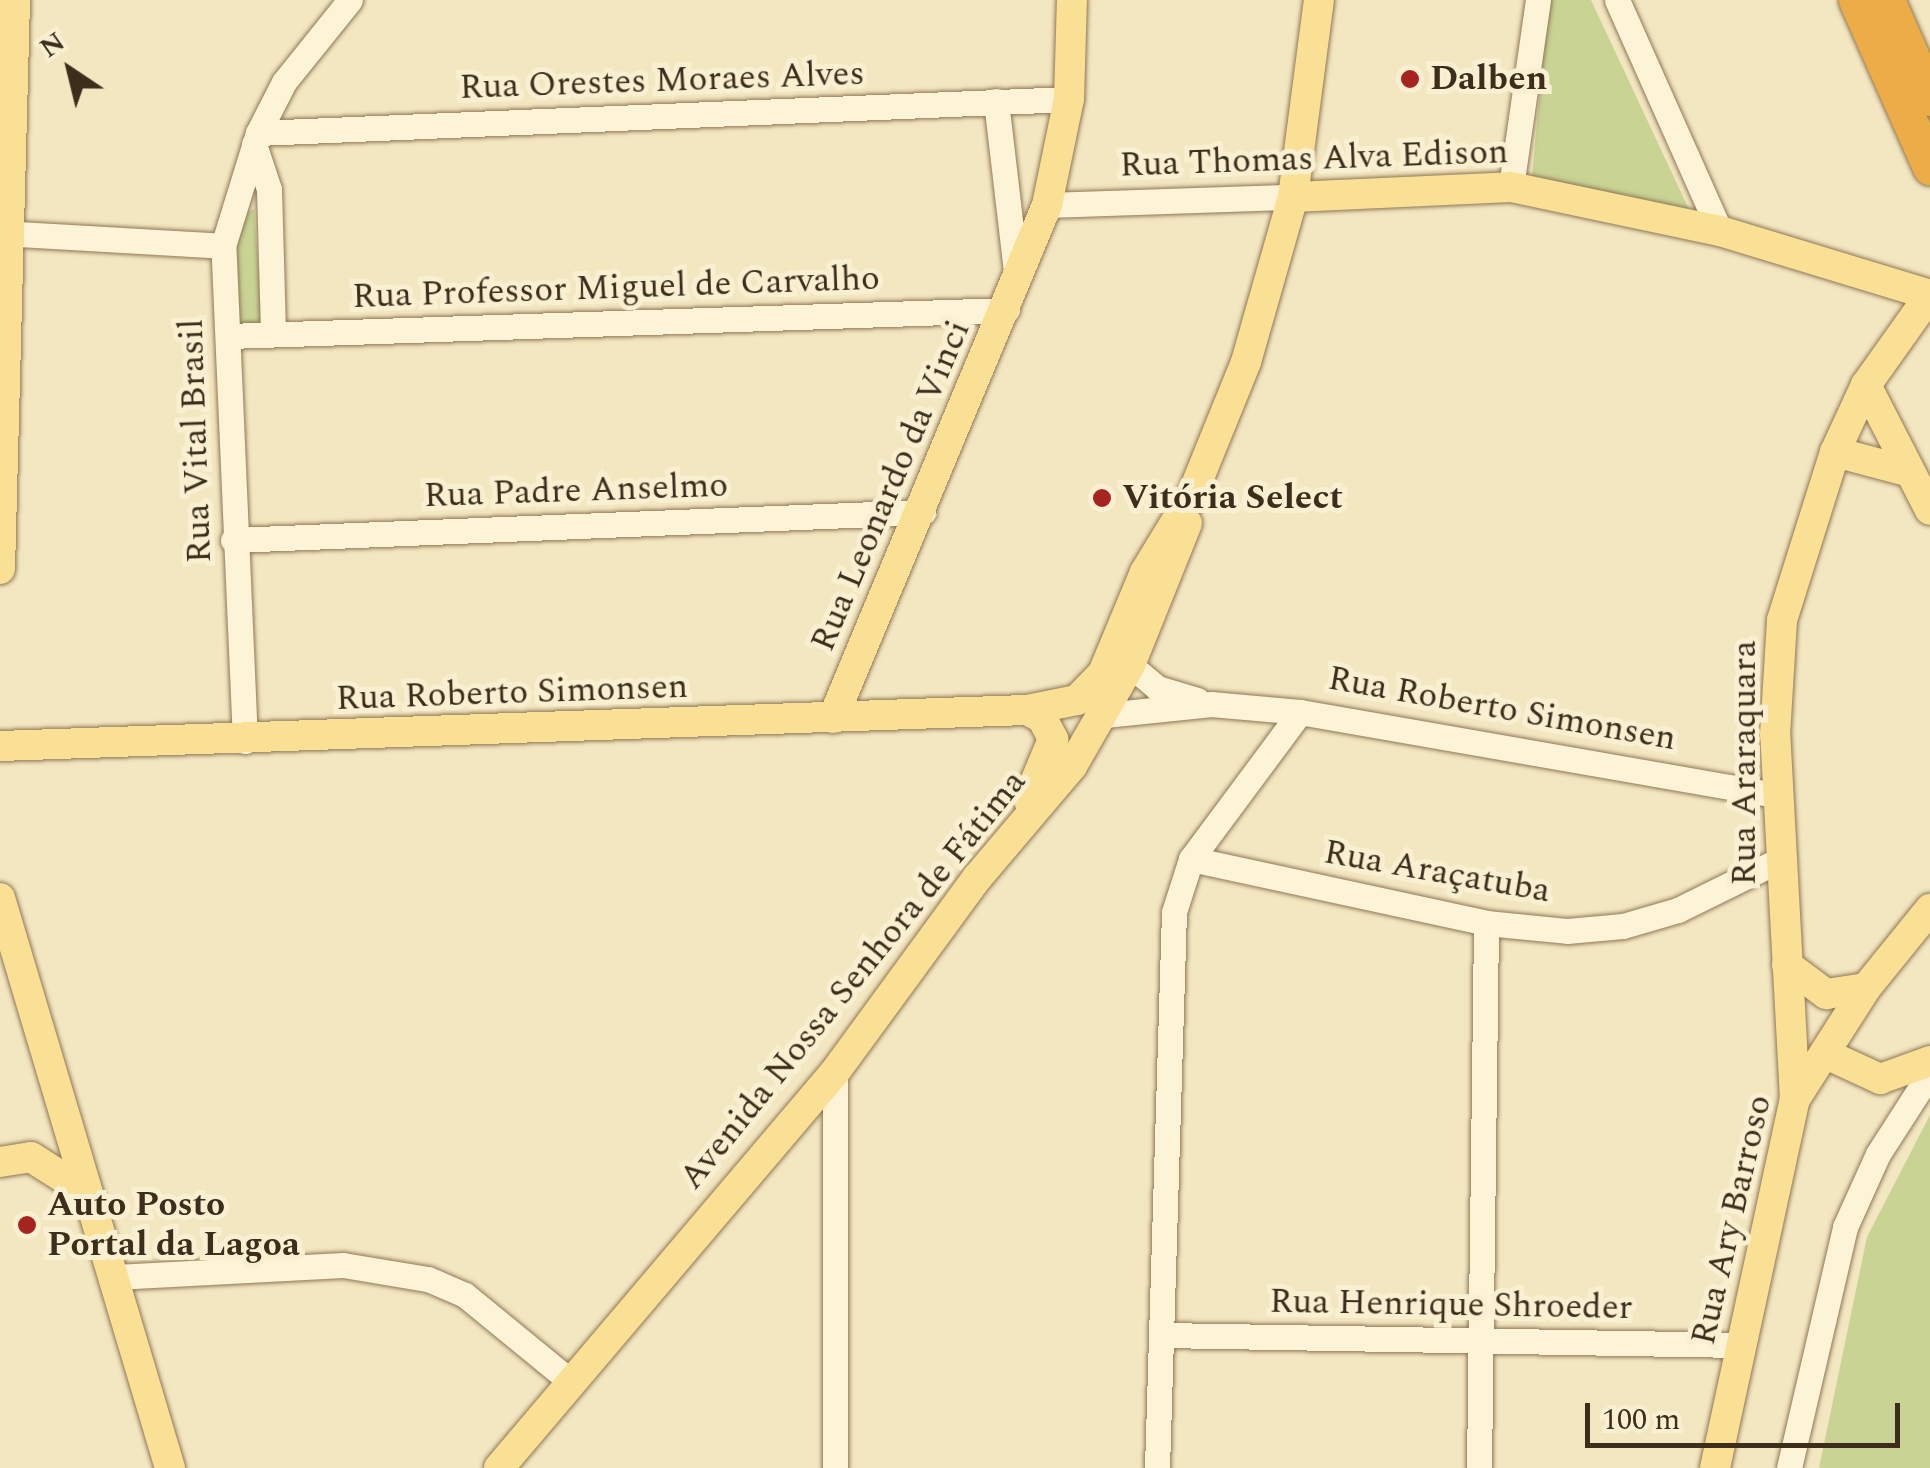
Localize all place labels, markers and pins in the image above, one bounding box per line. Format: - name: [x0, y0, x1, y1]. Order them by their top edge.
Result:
- place label: Dalben: [1430, 58, 1547, 100]
- marker: Dalben: [1399, 68, 1421, 90]
- place label: Vitória Select: [1122, 477, 1343, 519]
- marker: Vitória Select: [1091, 487, 1113, 509]
- place label: Auto Posto Portal da Lagoa: [47, 1184, 300, 1266]
- marker: Auto Posto Portal da Lagoa: [16, 1214, 38, 1236]

